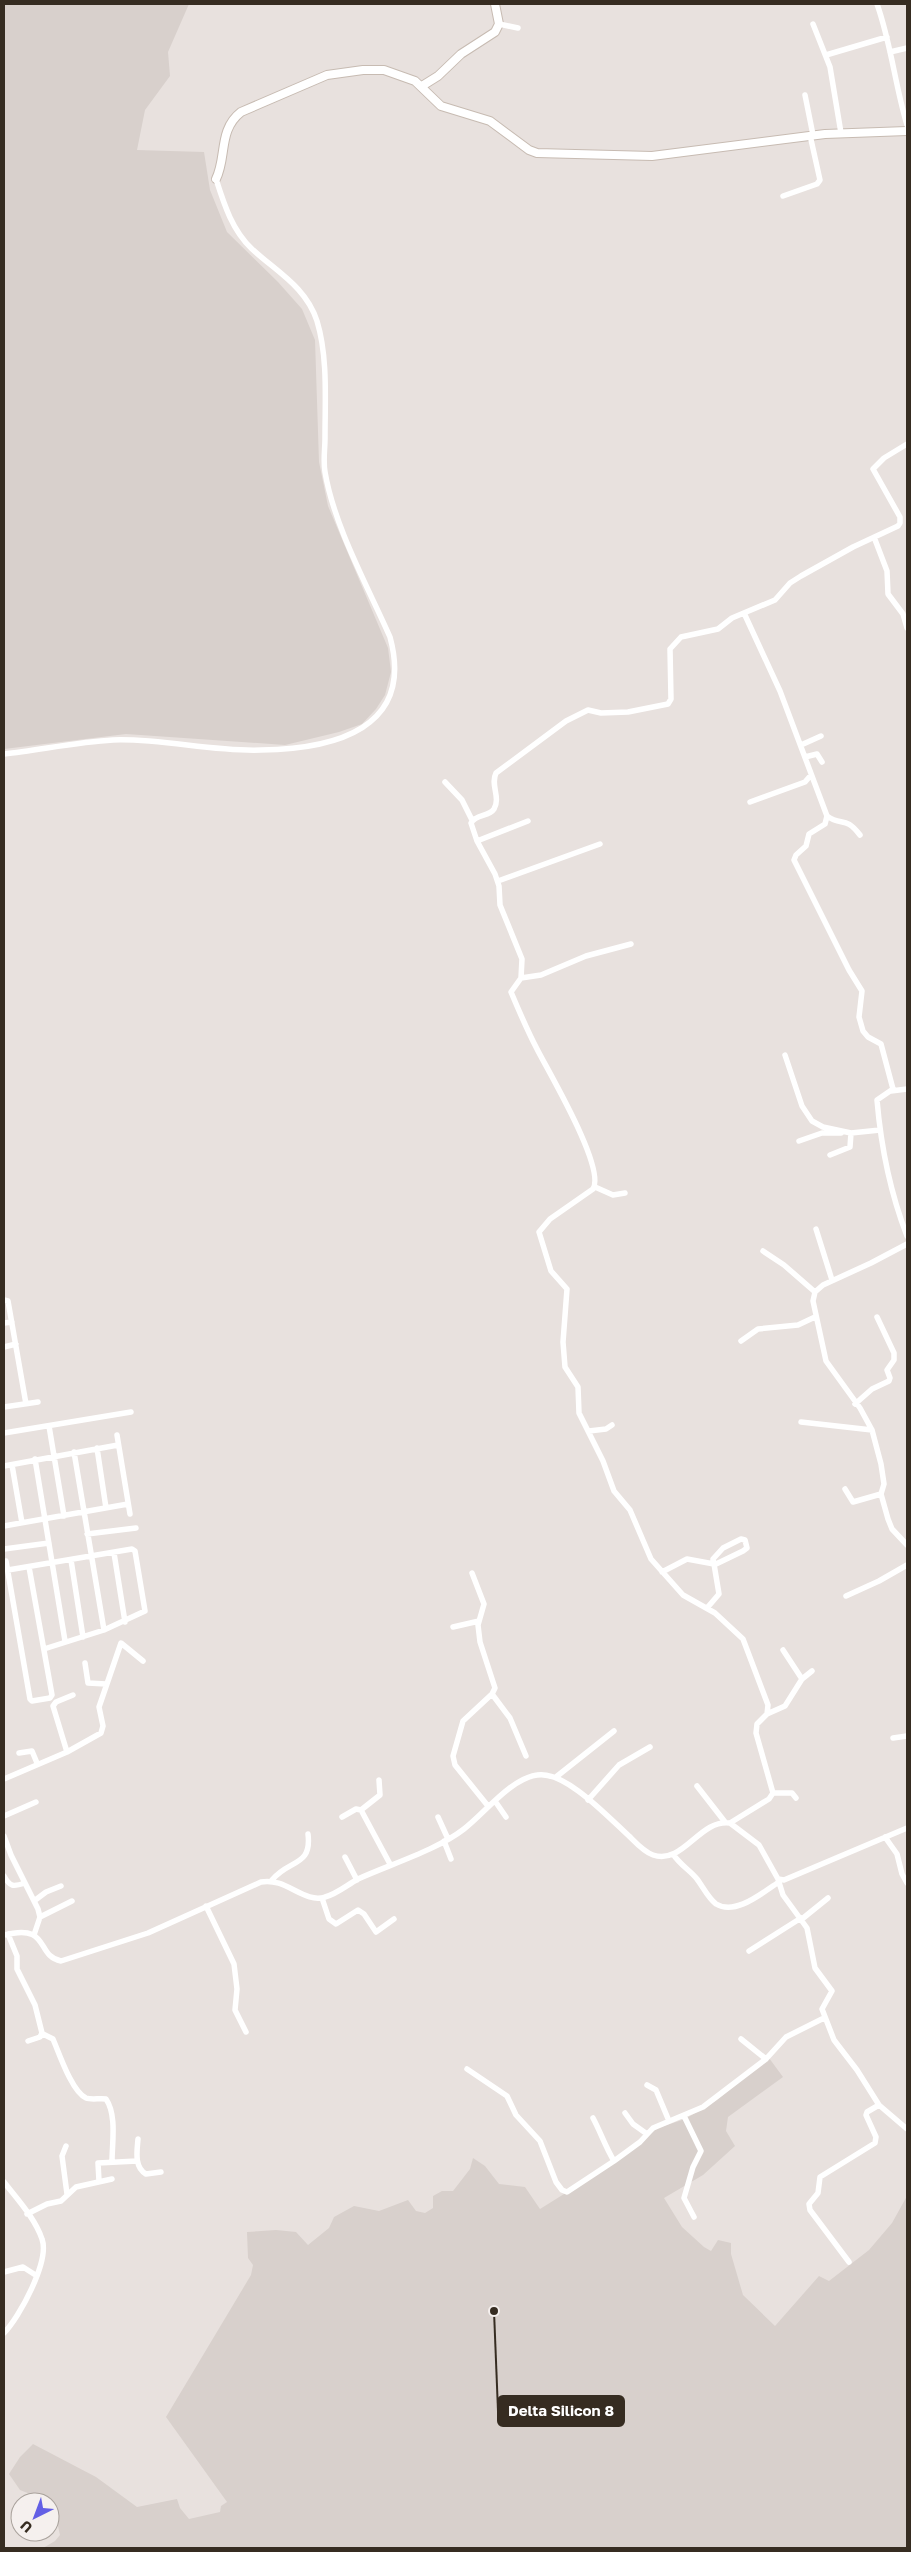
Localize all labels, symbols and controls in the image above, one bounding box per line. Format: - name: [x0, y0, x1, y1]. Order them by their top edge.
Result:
- callout: Delta Silicon 8: [498, 2396, 624, 2426]
- text: Delta Silicon 8: [508, 2401, 614, 2419]
- north arrow: [10, 2492, 60, 2542]
- text: U: [16, 2517, 35, 2537]

